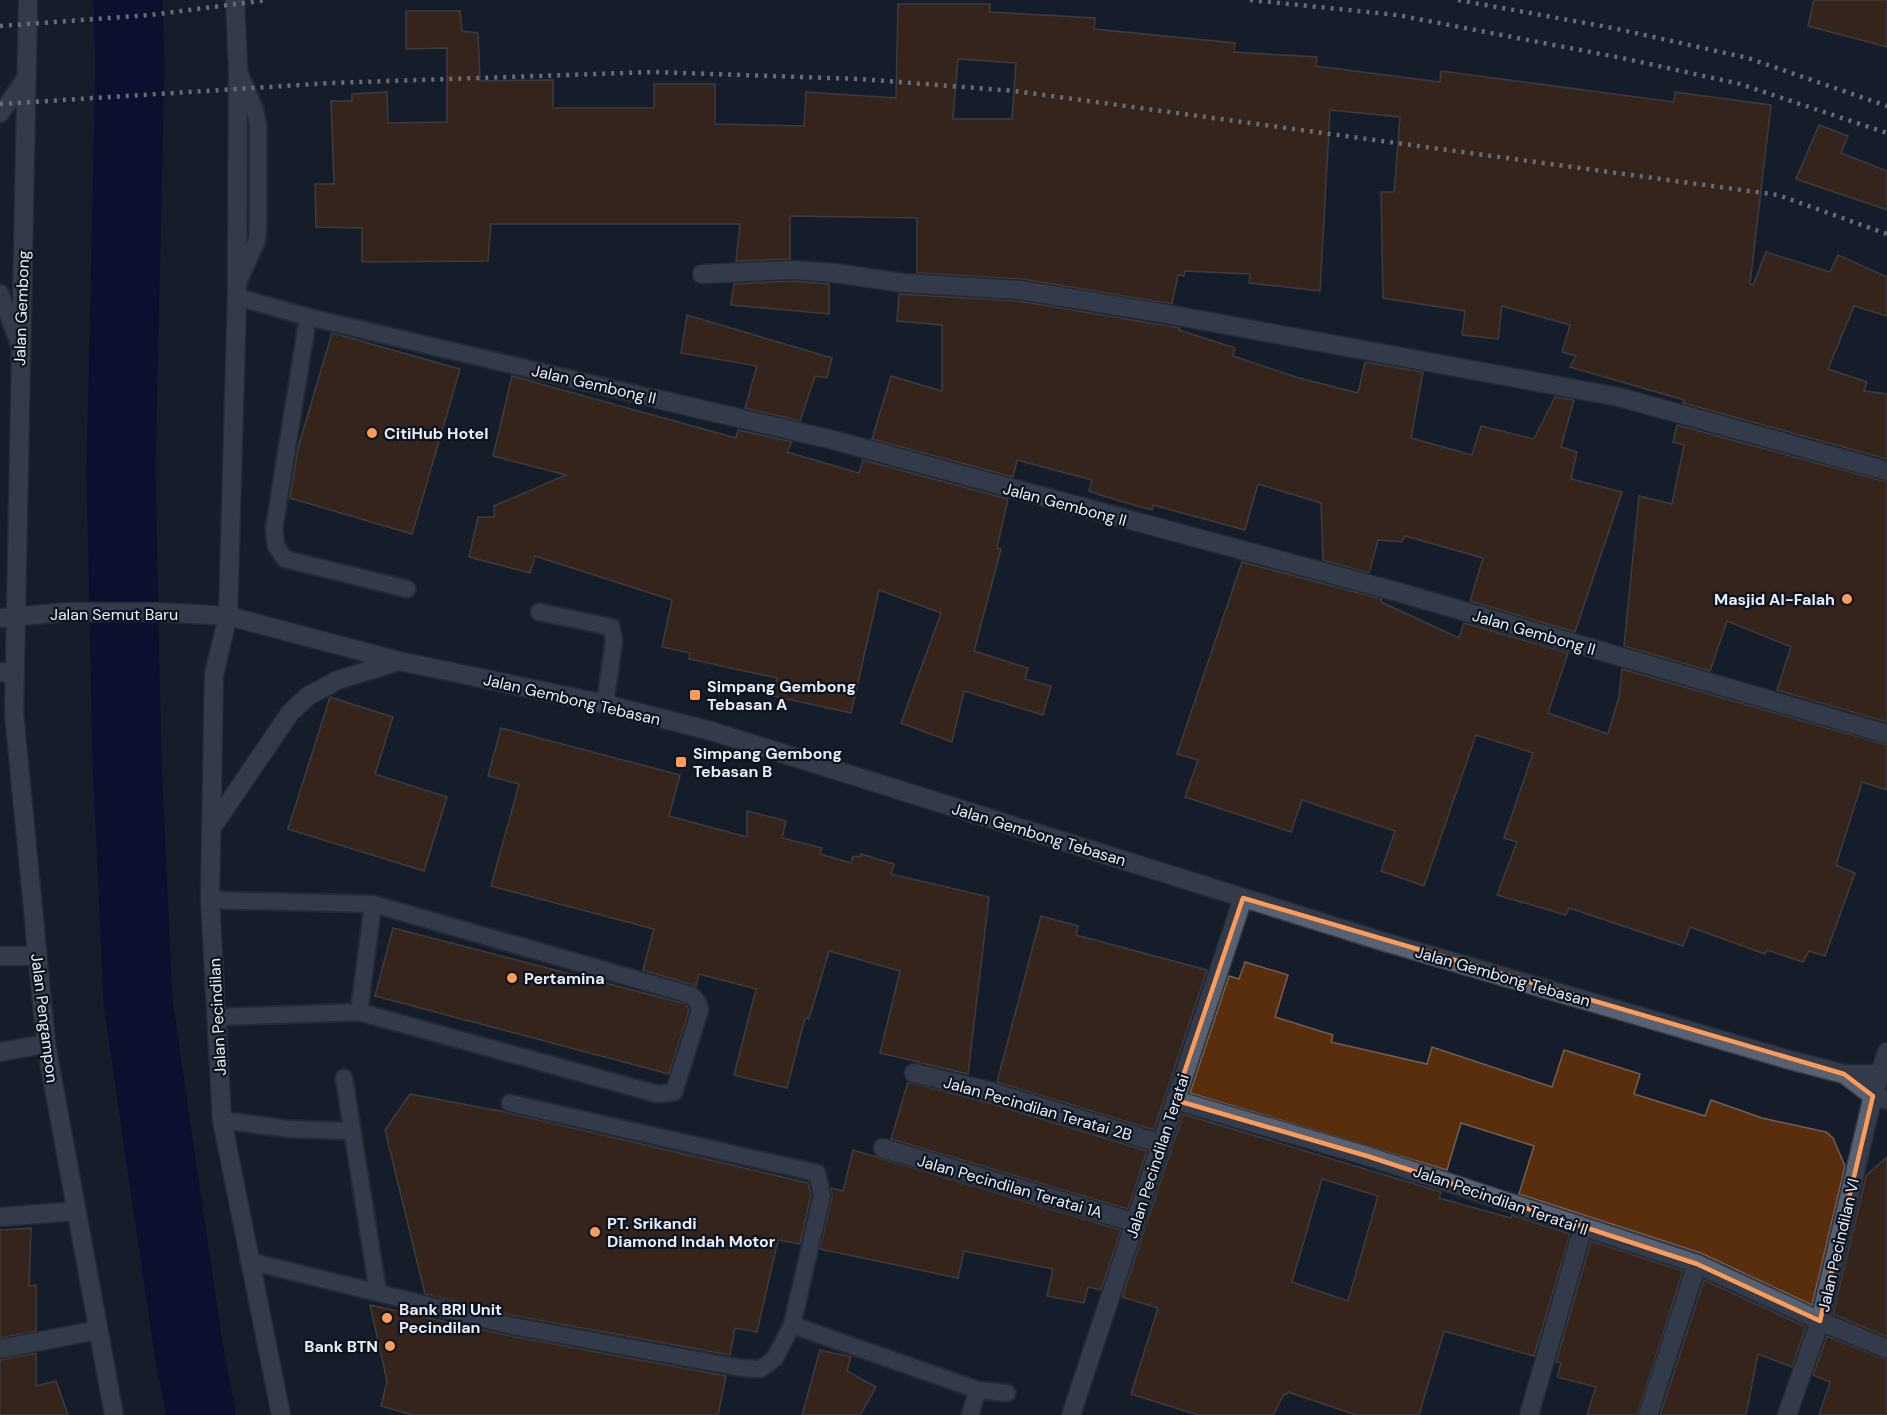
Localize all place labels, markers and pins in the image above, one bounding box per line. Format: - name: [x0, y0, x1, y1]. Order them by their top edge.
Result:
- place label: CitiHub Hotel: [384, 423, 489, 444]
- marker: CitiHub Hotel: [365, 426, 379, 440]
- place label: Masjid Al-Falah: [1714, 589, 1835, 610]
- marker: Masjid Al-Falah: [1840, 592, 1854, 606]
- place label: Simpang Gembong Tebasan A: [707, 676, 856, 715]
- marker: Simpang Gembong Tebasan A: [688, 688, 702, 702]
- place label: Simpang Gembong Tebasan B: [693, 743, 842, 782]
- marker: Simpang Gembong Tebasan B: [674, 755, 688, 769]
- place label: Pertamina: [524, 968, 605, 989]
- marker: Pertamina: [505, 971, 519, 985]
- place label: PT. Srikandi Diamond Indah Motor: [607, 1213, 776, 1252]
- marker: PT. Srikandi Diamond Indah Motor: [588, 1225, 602, 1239]
- place label: Bank BRI Unit Pecindilan: [399, 1299, 502, 1338]
- marker: Bank BRI Unit Pecindilan: [380, 1311, 394, 1325]
- place label: Bank BTN: [304, 1336, 378, 1357]
- marker: Bank BTN: [383, 1339, 397, 1353]

